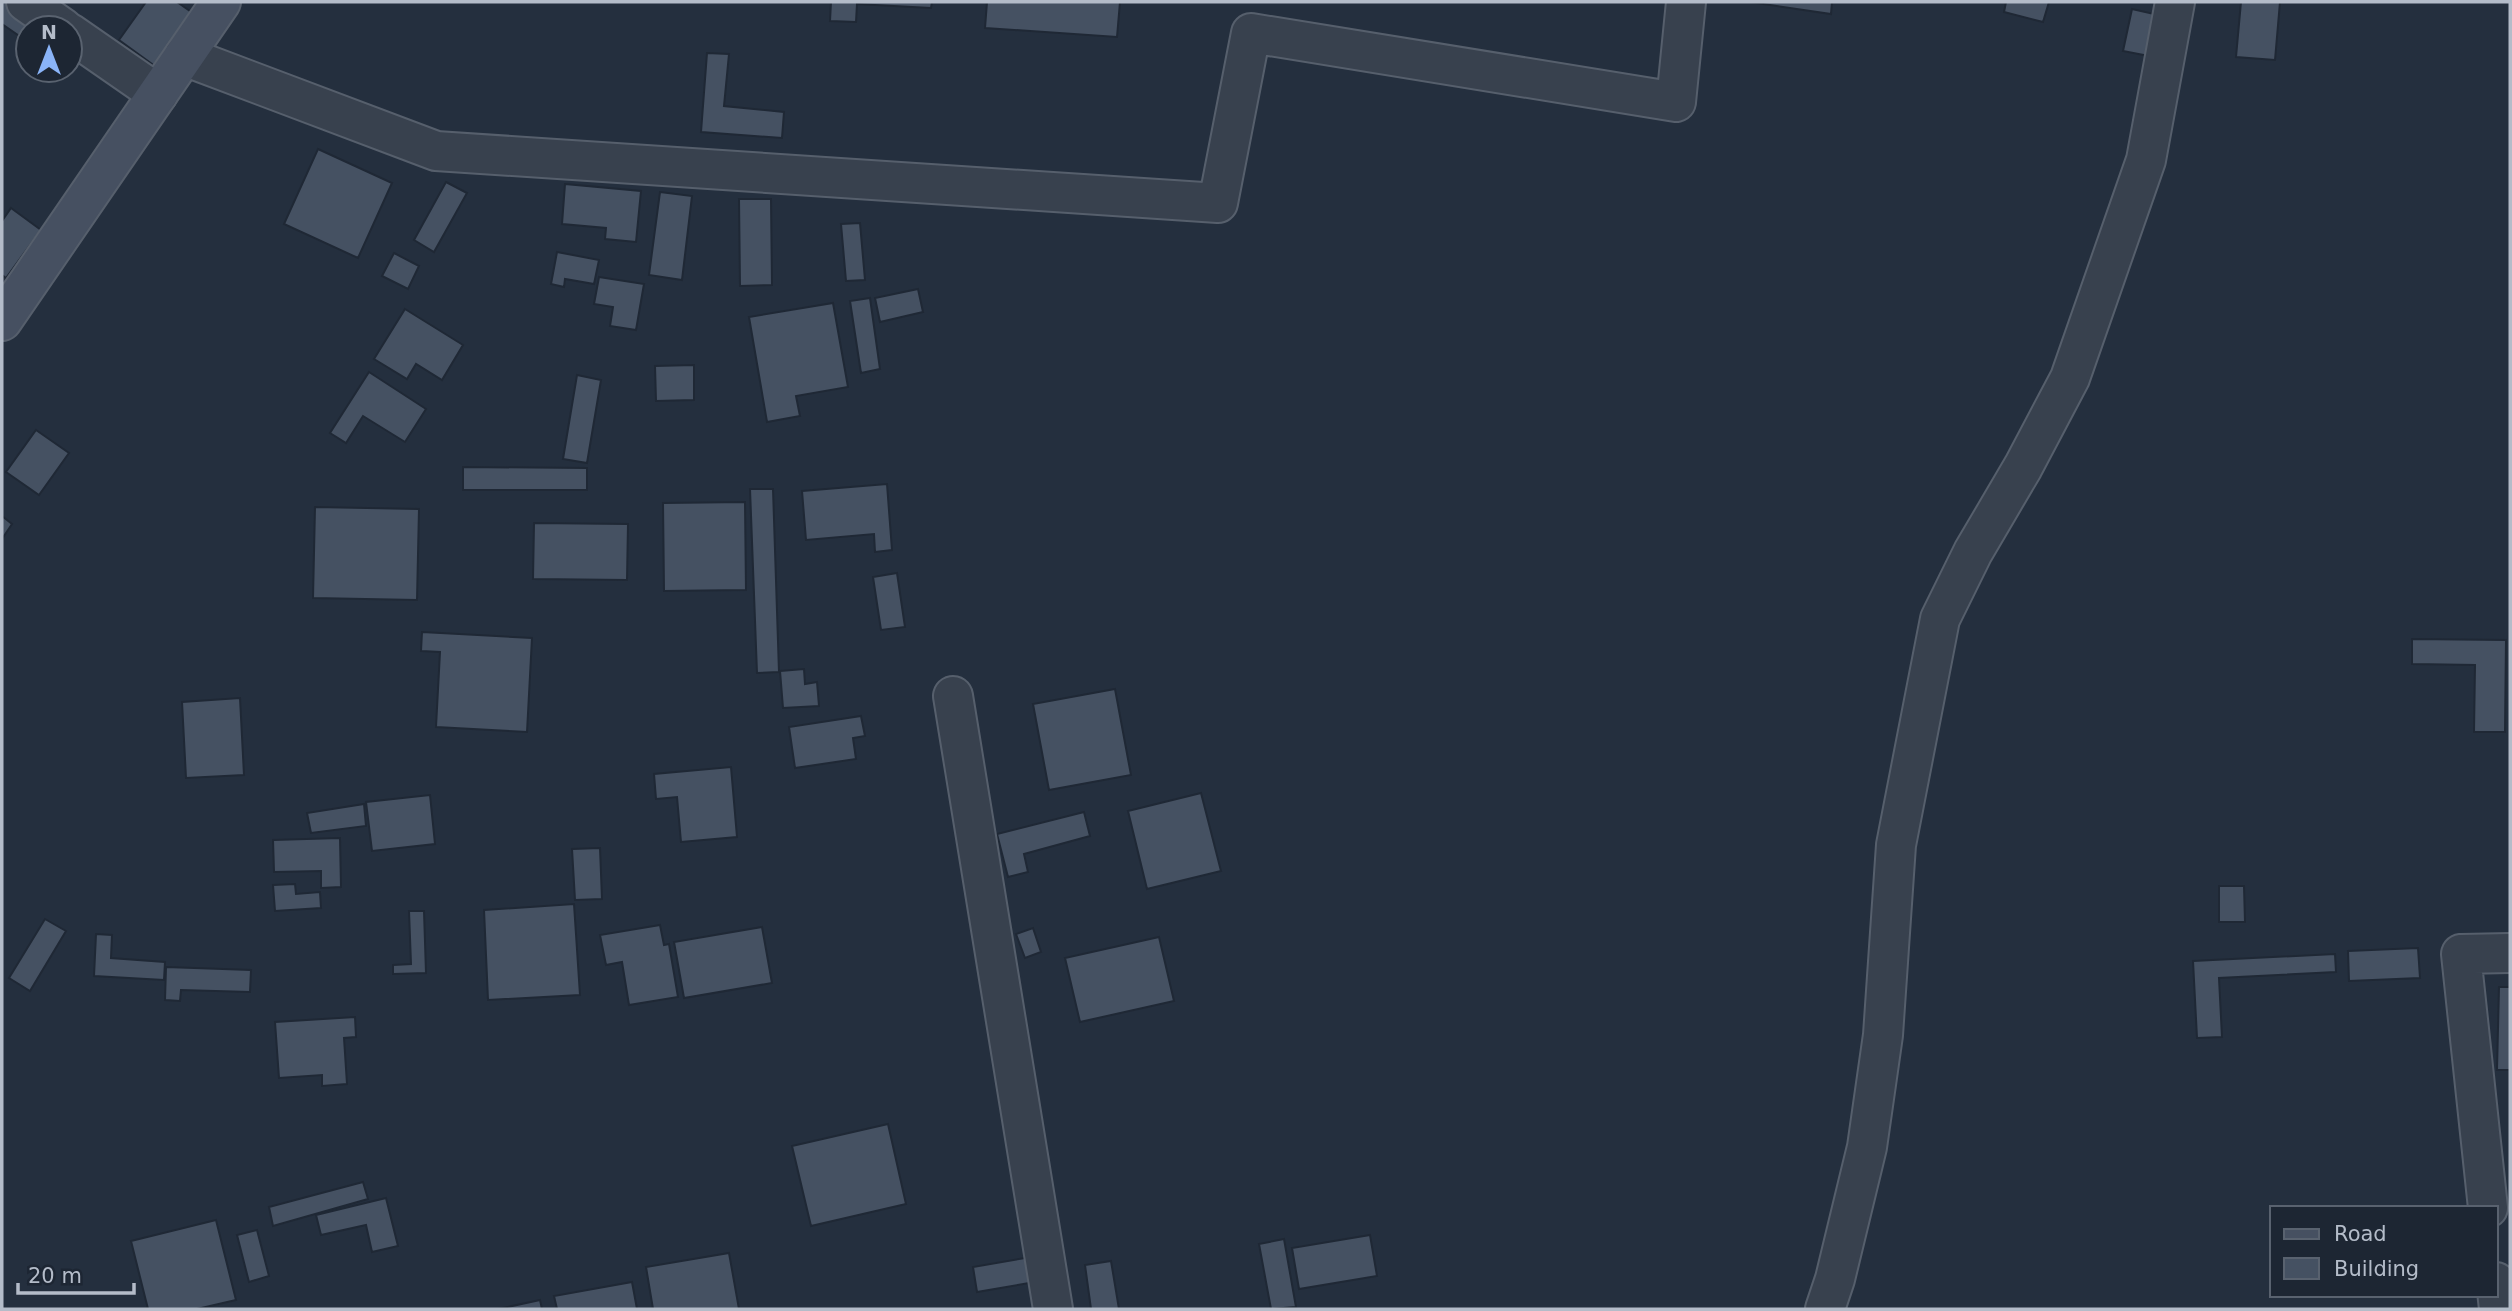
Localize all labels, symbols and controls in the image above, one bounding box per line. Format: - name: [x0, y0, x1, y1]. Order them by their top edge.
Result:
- north arrow: [14, 14, 84, 84]
- text: N: [41, 21, 57, 43]
- legend: [2270, 1206, 2498, 1297]
- text: Road: [2334, 1222, 2387, 1246]
- scale bar: [18, 1252, 133, 1296]
- text: Building: [2334, 1257, 2419, 1281]
- text: 20 m: [28, 1264, 82, 1288]

